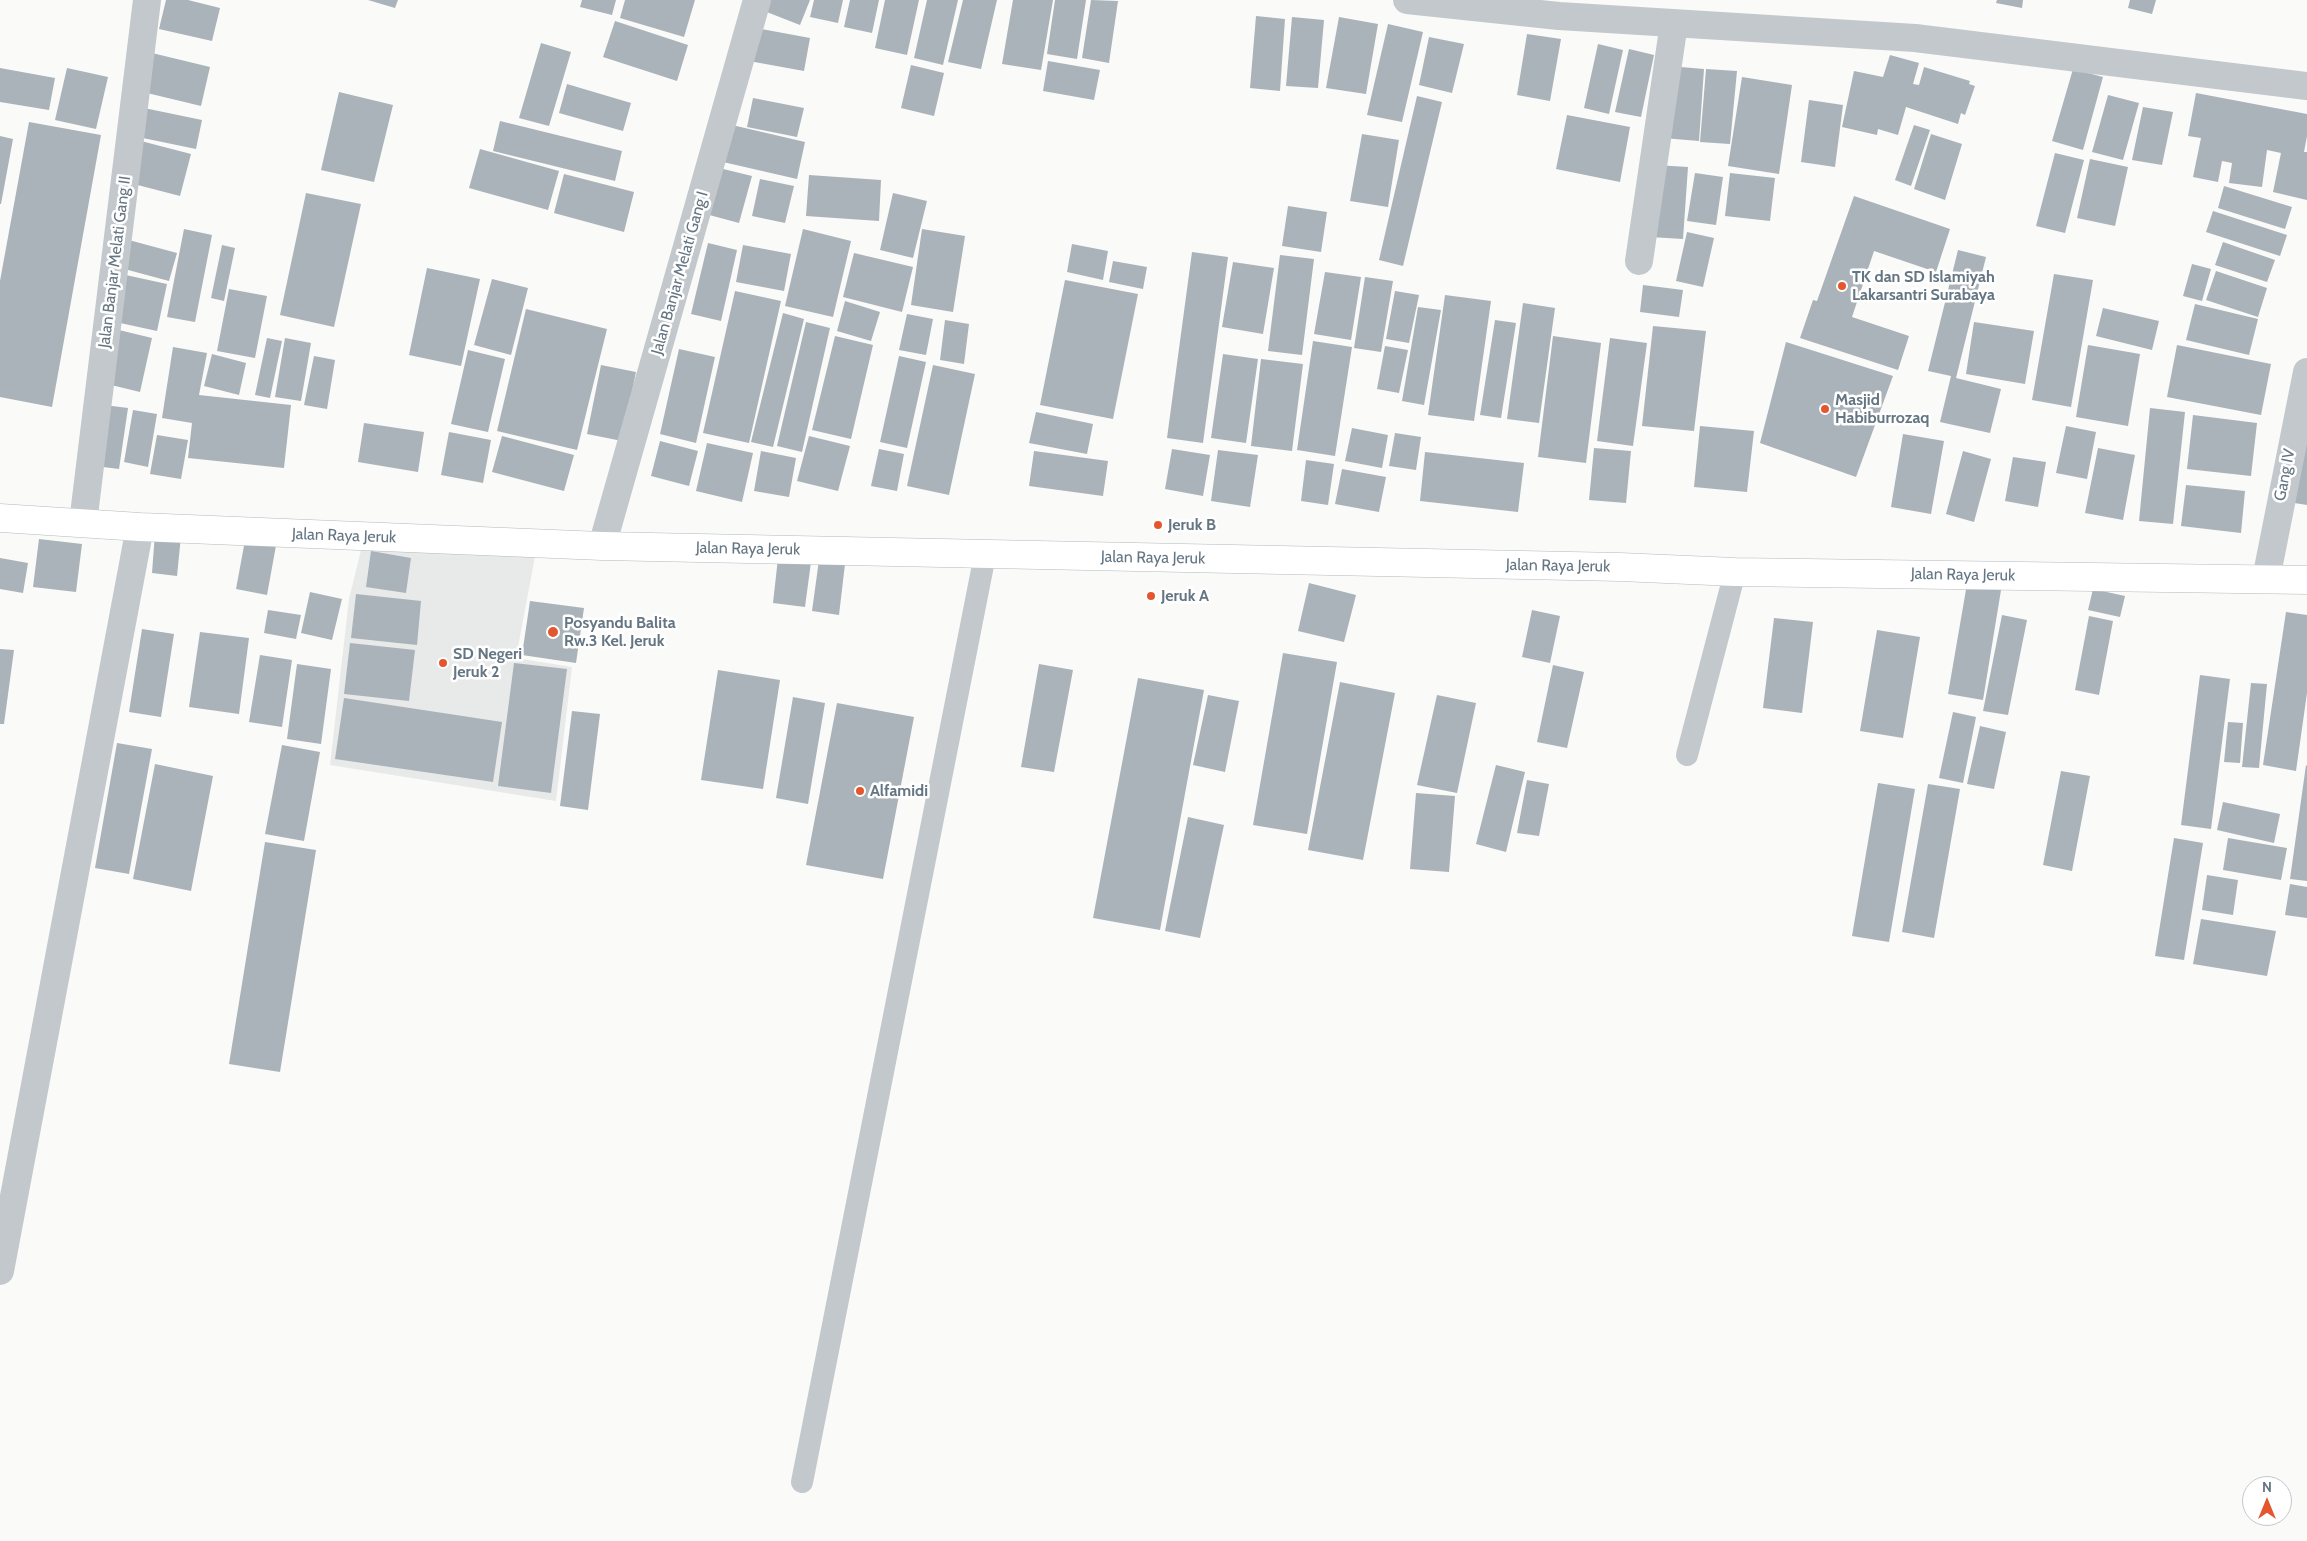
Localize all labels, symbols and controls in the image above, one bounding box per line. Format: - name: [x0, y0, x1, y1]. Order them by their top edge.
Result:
- street label: Jalan Banjar Melati Gang II: [95, 175, 135, 349]
- street label: Jalan Banjar Melati Gang I: [647, 189, 713, 357]
- place label: TK dan SD Islamiyah Lakarsantri Surabaya: [1852, 267, 1995, 305]
- marker: TK dan SD Islamiyah Lakarsantri Surabaya: [1836, 280, 1848, 292]
- place label: Masjid Habiburrozaq: [1835, 390, 1930, 428]
- marker: Masjid Habiburrozaq: [1819, 403, 1831, 415]
- street label: Gang IV: [2271, 447, 2299, 503]
- place label: Jeruk B: [1168, 515, 1216, 535]
- marker: Jeruk B: [1152, 519, 1164, 531]
- street label: Jalan Raya Jeruk: [291, 525, 397, 547]
- street label: Jalan Raya Jeruk: [696, 538, 800, 560]
- street label: Jalan Raya Jeruk: [1101, 547, 1205, 569]
- street label: Jalan Raya Jeruk: [1506, 555, 1610, 577]
- street label: Jalan Raya Jeruk: [1911, 564, 2015, 586]
- place label: Jeruk A: [1161, 586, 1209, 606]
- marker: Jeruk A: [1145, 590, 1157, 602]
- place label: Posyandu Balita Rw.3 Kel. Jeruk: [564, 613, 676, 651]
- marker: Posyandu Balita Rw.3 Kel. Jeruk: [546, 625, 560, 639]
- place label: SD Negeri Jeruk 2: [453, 644, 522, 682]
- marker: SD Negeri Jeruk 2: [437, 657, 449, 669]
- place label: Alfamidi: [870, 781, 928, 801]
- marker: Alfamidi: [854, 785, 866, 797]
- north arrow: [2242, 1476, 2292, 1526]
- text: N: [2262, 1478, 2272, 1496]

